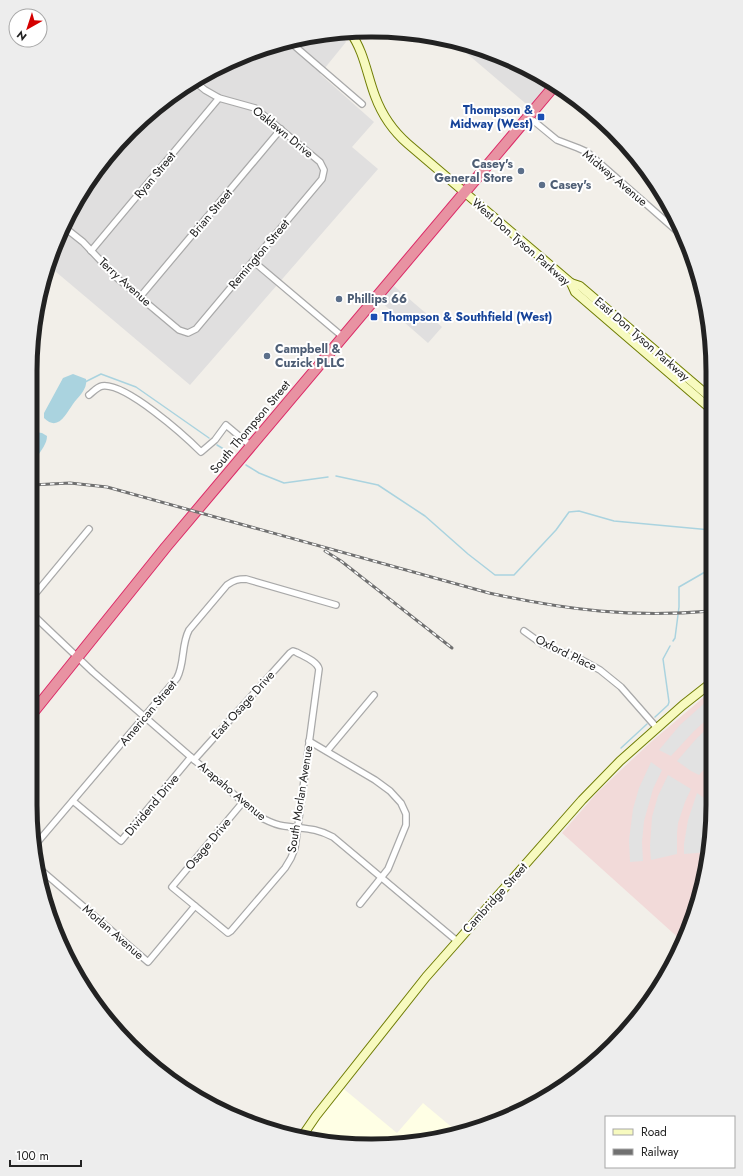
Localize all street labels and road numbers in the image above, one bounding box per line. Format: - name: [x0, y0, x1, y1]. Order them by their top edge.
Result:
- street label: Oaklawn Drive: [249, 102, 317, 162]
- street label: Midway Avenue: [579, 145, 651, 211]
- street label: Ryan Street: [130, 148, 180, 202]
- street label: Brian Street: [185, 185, 237, 241]
- street label: West Don Tyson Parkway: [468, 194, 575, 290]
- street label: Remington Street: [224, 215, 294, 293]
- street label: Terry Avenue: [95, 253, 155, 311]
- street label: East Don Tyson Parkway: [591, 293, 694, 386]
- street label: South Thompson Street: [206, 376, 294, 478]
- street label: Oxford Place: [532, 630, 600, 676]
- street label: East Osage Drive: [207, 667, 279, 743]
- street label: American Street: [115, 676, 181, 750]
- street label: South Morlan Avenue: [283, 744, 317, 854]
- street label: Arapaho Avenue: [194, 757, 270, 825]
- street label: Dividend Drive: [121, 770, 183, 840]
- street label: Osage Drive: [181, 814, 235, 874]
- street label: Cambridge Street: [458, 859, 532, 937]
- street label: Morlan Avenue: [78, 900, 148, 964]

